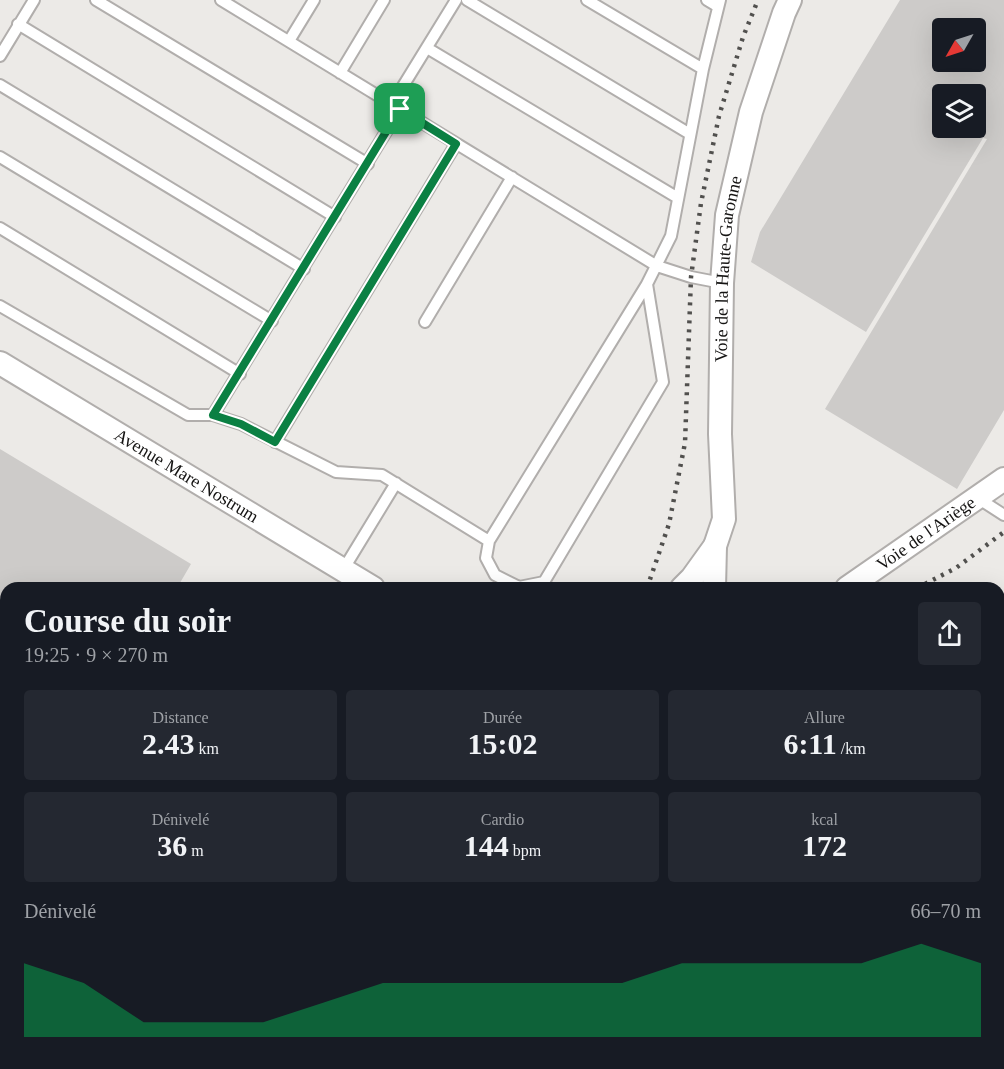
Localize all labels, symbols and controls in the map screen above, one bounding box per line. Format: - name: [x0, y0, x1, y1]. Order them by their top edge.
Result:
- north arrow: [932, 18, 986, 72]
- map controls: [932, 18, 986, 138]
- pin: [374, 83, 425, 134]
- button: layers: [932, 84, 986, 138]
- icon: arrive: [383, 92, 416, 125]
- street label: Voie de la Haute-Garonne: [711, 174, 746, 362]
- street label: Avenue Mare Nostrum: [111, 424, 262, 527]
- street label: Voie de l'Ariège: [873, 492, 979, 575]
- button: share: [918, 602, 981, 665]
- text: Course du soir: [24, 603, 231, 639]
- text: 19:25 · 9 × 270 m: [24, 644, 168, 666]
- text: Distance: [153, 709, 208, 726]
- text: Durée: [483, 709, 522, 726]
- text: Allure: [804, 709, 845, 726]
- text: 2.43: [142, 727, 195, 760]
- text: 15:02: [468, 727, 538, 760]
- text: 6:11: [783, 727, 837, 760]
- text: km: [195, 740, 219, 757]
- text: /km: [837, 740, 866, 757]
- text: Dénivelé: [152, 811, 209, 828]
- text: Cardio: [481, 811, 524, 828]
- text: kcal: [811, 811, 838, 828]
- text: 36: [157, 829, 187, 862]
- text: 144: [464, 829, 509, 862]
- text: 172: [802, 829, 847, 862]
- text: m: [187, 842, 204, 859]
- text: bpm: [509, 842, 541, 859]
- text: Dénivelé: [24, 900, 96, 922]
- text: 66–70 m: [910, 900, 981, 922]

